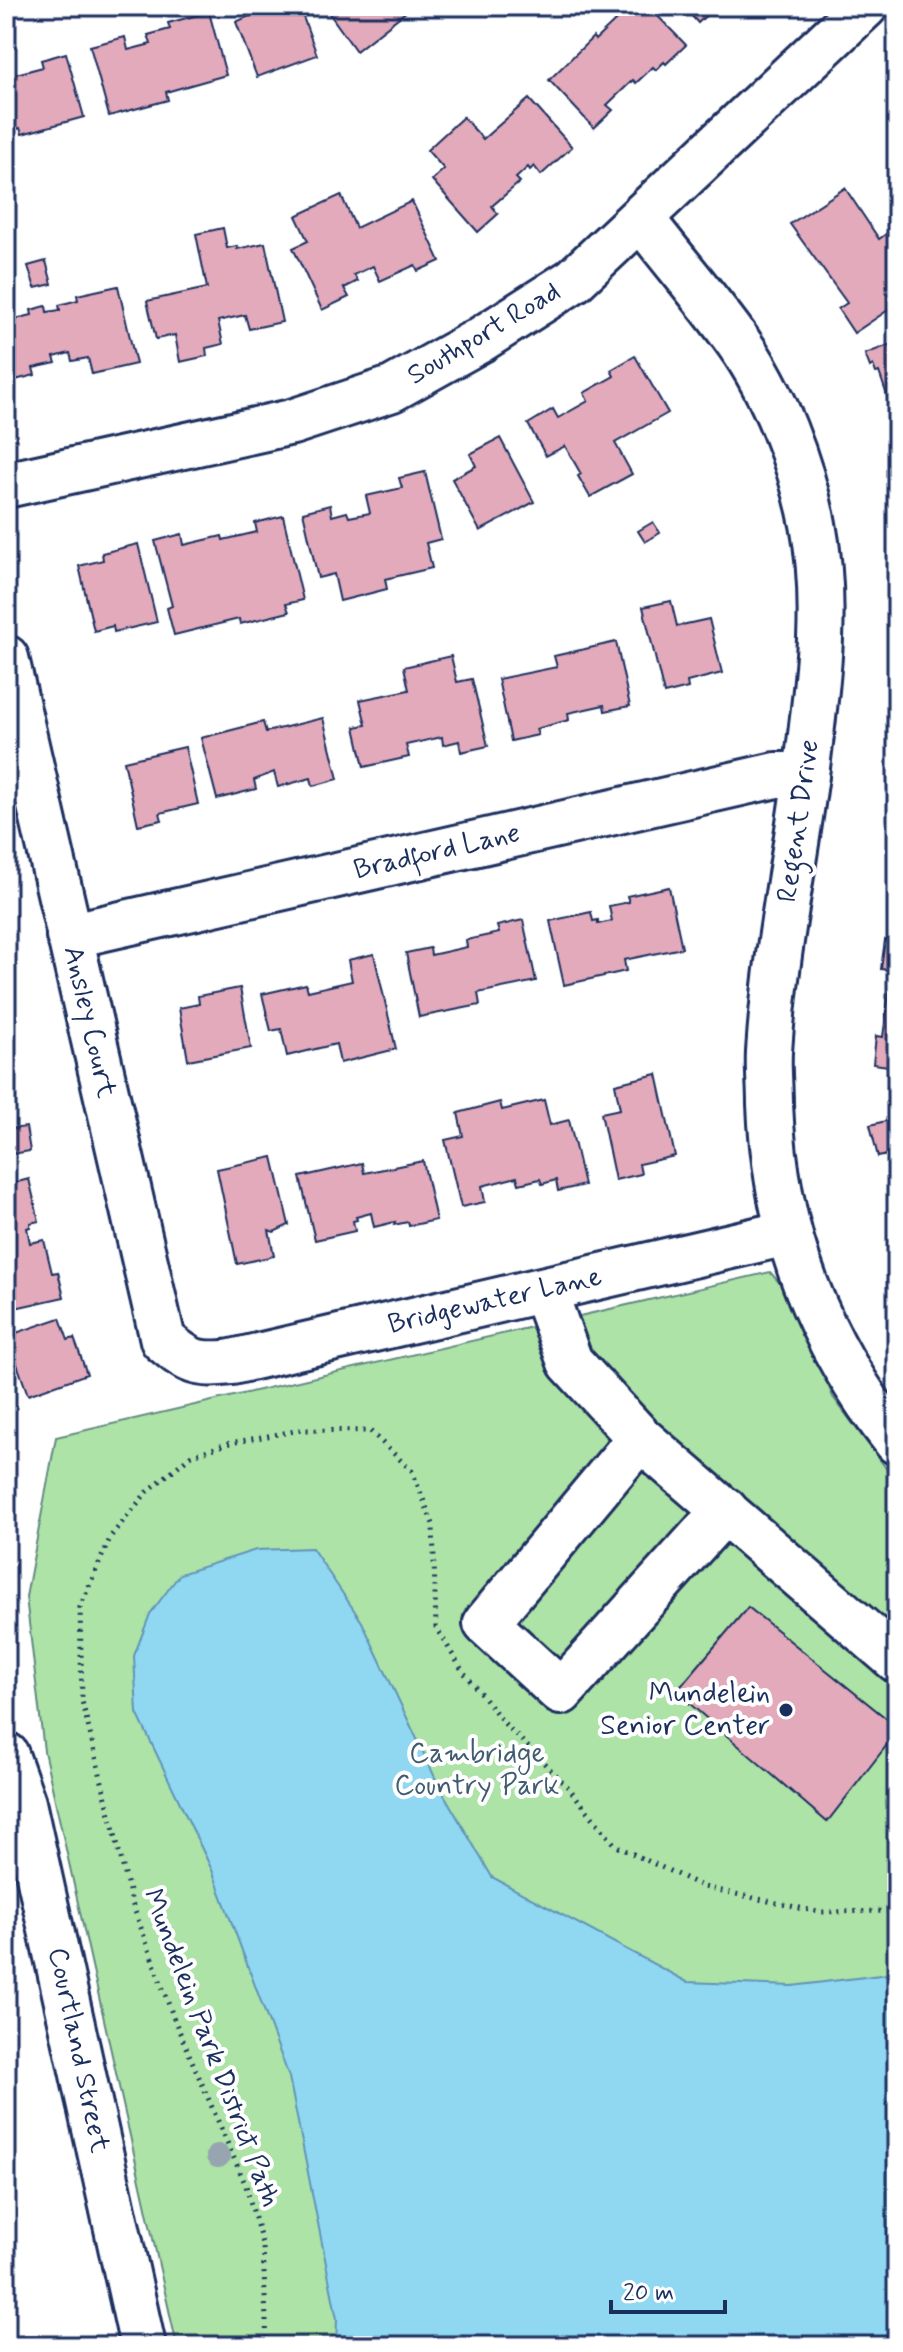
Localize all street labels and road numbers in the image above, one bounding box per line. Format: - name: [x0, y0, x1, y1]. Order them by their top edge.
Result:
- street label: Southport Road: [401, 274, 567, 394]
- street label: Regent Drive: [769, 737, 832, 905]
- street label: Bradford Lane: [350, 815, 524, 891]
- street label: Ansley Court: [54, 942, 125, 1102]
- street label: Bridgewater Lane: [384, 1258, 606, 1344]
- street label: Mundelein Park District Path: [133, 1884, 289, 2212]
- street label: Courtland Street: [38, 1944, 118, 2157]

